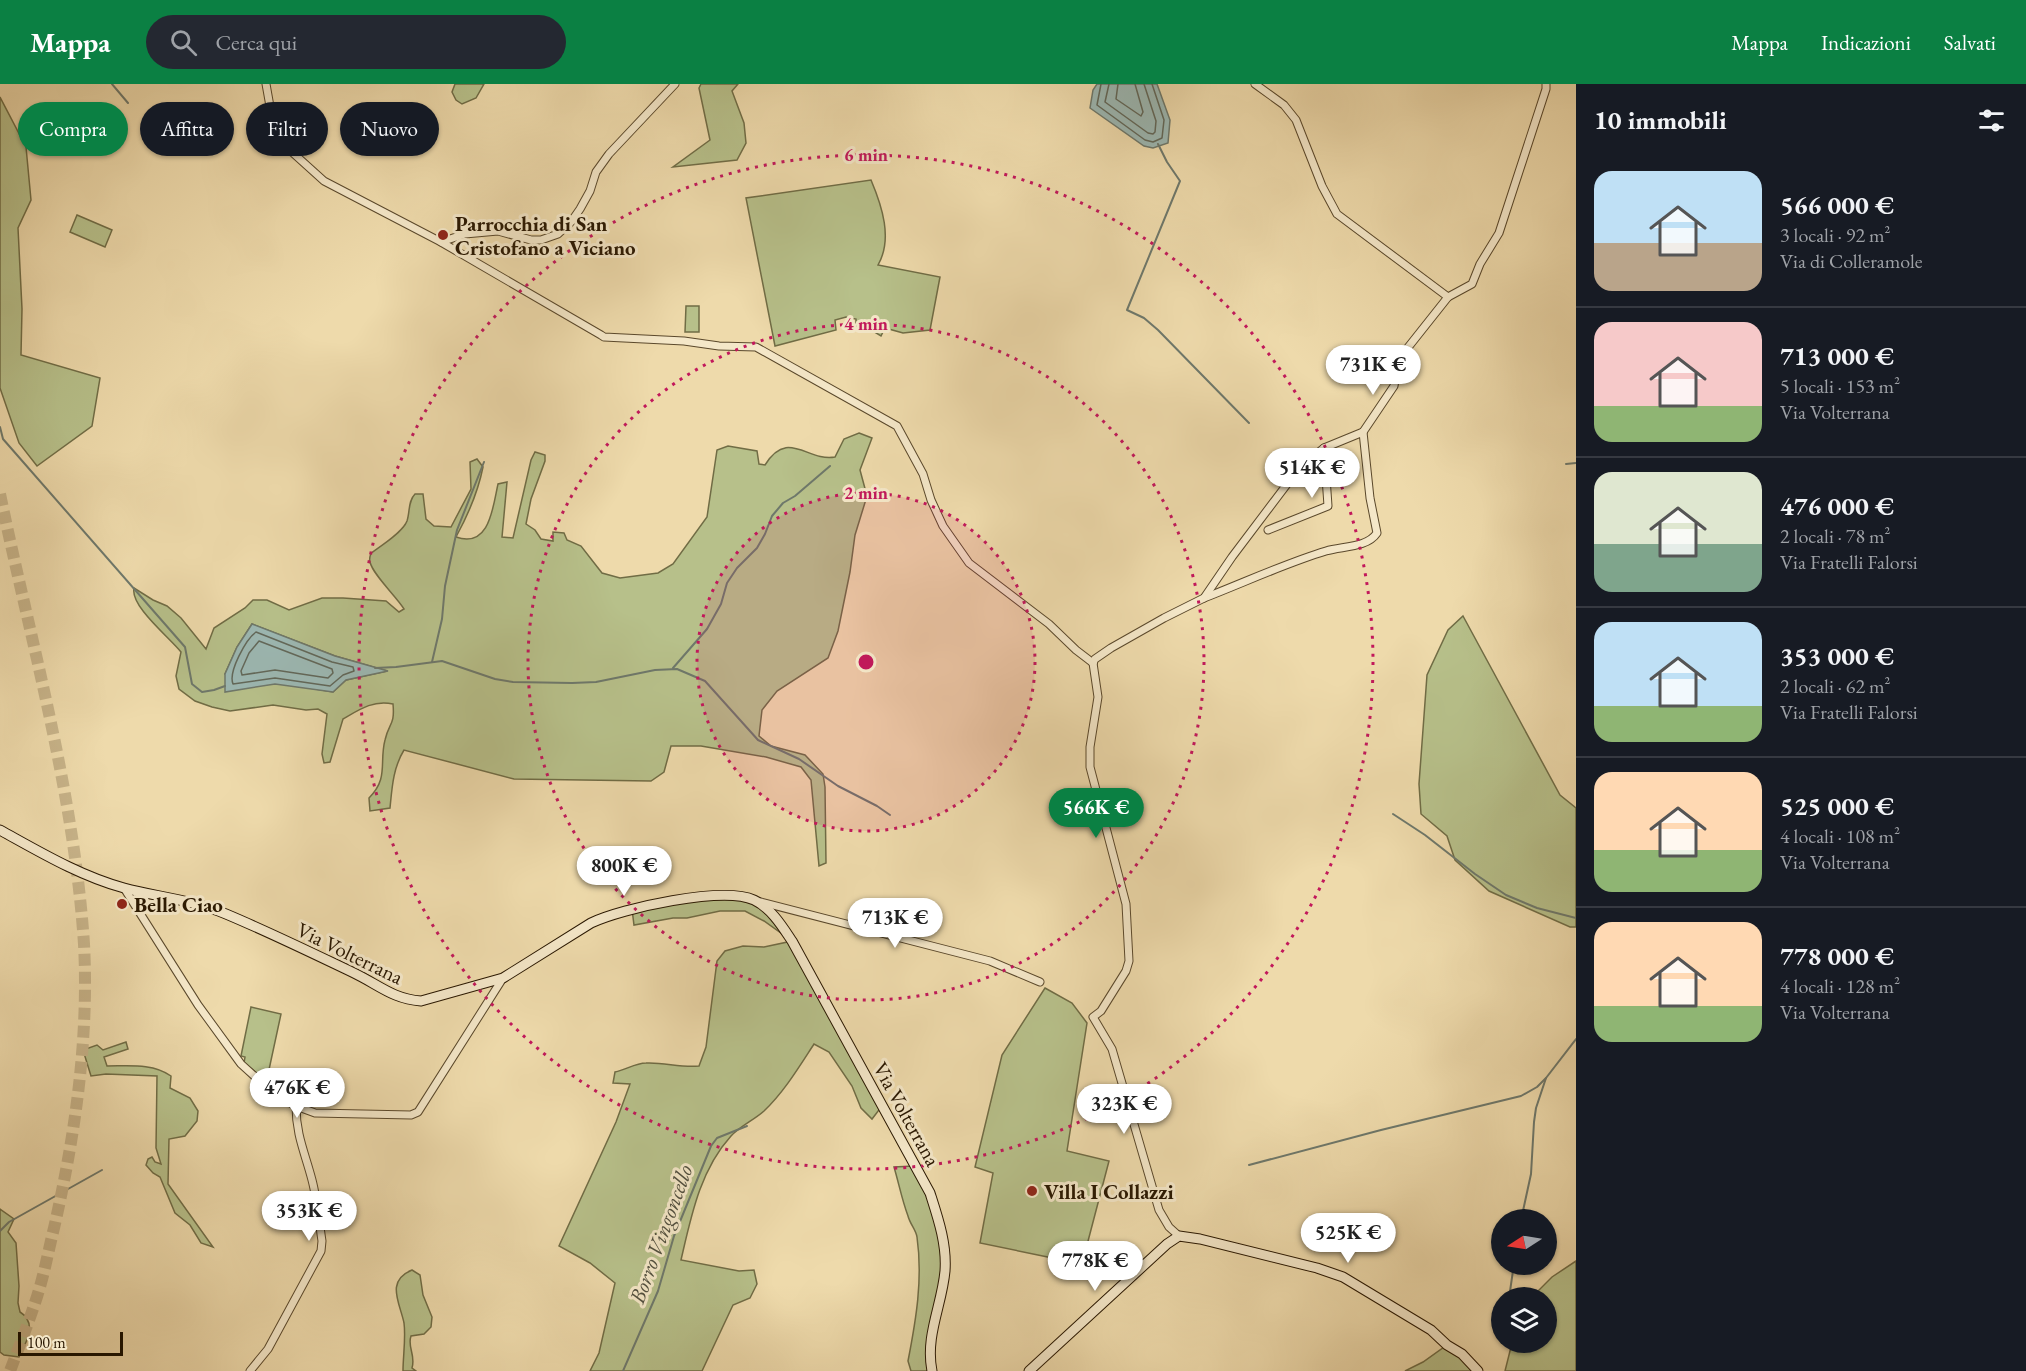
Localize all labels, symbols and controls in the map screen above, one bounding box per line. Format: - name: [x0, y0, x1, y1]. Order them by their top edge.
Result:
- search box: [146, 15, 566, 69]
- text: Mappa: [30, 24, 110, 60]
- icon: search: [167, 26, 200, 59]
- text: Cerca qui: [215, 28, 297, 57]
- text: Mappa: [1731, 29, 1788, 56]
- text: Indicazioni: [1821, 29, 1911, 56]
- text: Salvati: [1944, 29, 1996, 56]
- chip: Compra: [18, 102, 128, 156]
- chip: Affitta: [140, 102, 234, 156]
- chip: Filtri: [246, 102, 328, 156]
- chip: Nuovo: [340, 102, 439, 156]
- text: 10 immobili: [1594, 103, 1727, 137]
- icon: filters: [1975, 104, 2008, 137]
- text: 6 min: [844, 143, 888, 166]
- text: 566 000 €: [1780, 188, 1894, 222]
- icon: home: [1642, 195, 1714, 267]
- place label: Parrocchia di San Cristofano a Viciano: [455, 210, 636, 261]
- text: 3 locali · 92 m²: [1780, 222, 1891, 248]
- marker: Parrocchia di San Cristofano a Viciano: [436, 228, 450, 242]
- text: Via di Colleramole: [1780, 248, 1923, 274]
- text: 4 min: [844, 312, 888, 335]
- text: 713 000 €: [1780, 339, 1894, 373]
- pin: 731K €: [1324, 345, 1422, 396]
- icon: home: [1642, 346, 1714, 418]
- text: 731K €: [1340, 351, 1406, 377]
- text: 5 locali · 153 m²: [1780, 373, 1900, 399]
- text: Via Volterrana: [1780, 399, 1890, 425]
- pin: 514K €: [1263, 448, 1361, 499]
- text: 514K €: [1279, 454, 1345, 480]
- text: 2 min: [844, 481, 888, 504]
- text: 476 000 €: [1780, 489, 1894, 523]
- icon: home: [1642, 496, 1714, 568]
- text: 2 locali · 78 m²: [1780, 523, 1891, 549]
- text: Via Fratelli Falorsi: [1780, 549, 1918, 575]
- text: 353 000 €: [1780, 639, 1894, 673]
- icon: home: [1642, 646, 1714, 718]
- centre of rings: [856, 652, 876, 672]
- text: 2 locali · 62 m²: [1780, 673, 1891, 699]
- text: Via Fratelli Falorsi: [1780, 699, 1918, 725]
- pin: 566K €: [1047, 788, 1145, 839]
- text: 525 000 €: [1780, 789, 1894, 823]
- text: 566K €: [1063, 794, 1129, 820]
- icon: home: [1642, 796, 1714, 868]
- text: 4 locali · 108 m²: [1780, 823, 1900, 849]
- pin: 800K €: [575, 846, 673, 897]
- text: Via Volterrana: [1780, 849, 1890, 875]
- text: 800K €: [591, 852, 657, 878]
- place label: Bella Ciao: [134, 891, 223, 918]
- marker: Bella Ciao: [115, 897, 129, 911]
- pin: 713K €: [846, 898, 944, 949]
- text: 713K €: [862, 904, 928, 930]
- street label: Via Volterrana: [292, 916, 408, 991]
- text: 778 000 €: [1780, 939, 1894, 973]
- icon: home: [1642, 946, 1714, 1018]
- text: 4 locali · 128 m²: [1780, 973, 1900, 999]
- text: Via Volterrana: [1780, 999, 1890, 1025]
- street label: Via Volterrana: [867, 1057, 947, 1171]
- pin: 476K €: [248, 1068, 346, 1119]
- text: 476K €: [264, 1074, 330, 1100]
- pin: 323K €: [1075, 1084, 1173, 1135]
- text: 323K €: [1091, 1090, 1157, 1116]
- water label: Borro Vingoncello: [622, 1161, 700, 1308]
- place label: Villa I Collazzi: [1044, 1178, 1174, 1205]
- marker: Villa I Collazzi: [1025, 1184, 1039, 1198]
- pin: 353K €: [260, 1191, 358, 1242]
- text: 353K €: [276, 1197, 342, 1223]
- north arrow: [1491, 1209, 1557, 1275]
- map controls: [1491, 1209, 1557, 1353]
- pin: 525K €: [1299, 1213, 1397, 1264]
- text: 525K €: [1315, 1219, 1381, 1245]
- pin: 778K €: [1046, 1241, 1144, 1292]
- text: 778K €: [1062, 1247, 1128, 1273]
- button: layers: [1491, 1287, 1557, 1353]
- scale bar: [18, 1329, 123, 1356]
- text: 100 m: [27, 1332, 66, 1353]

